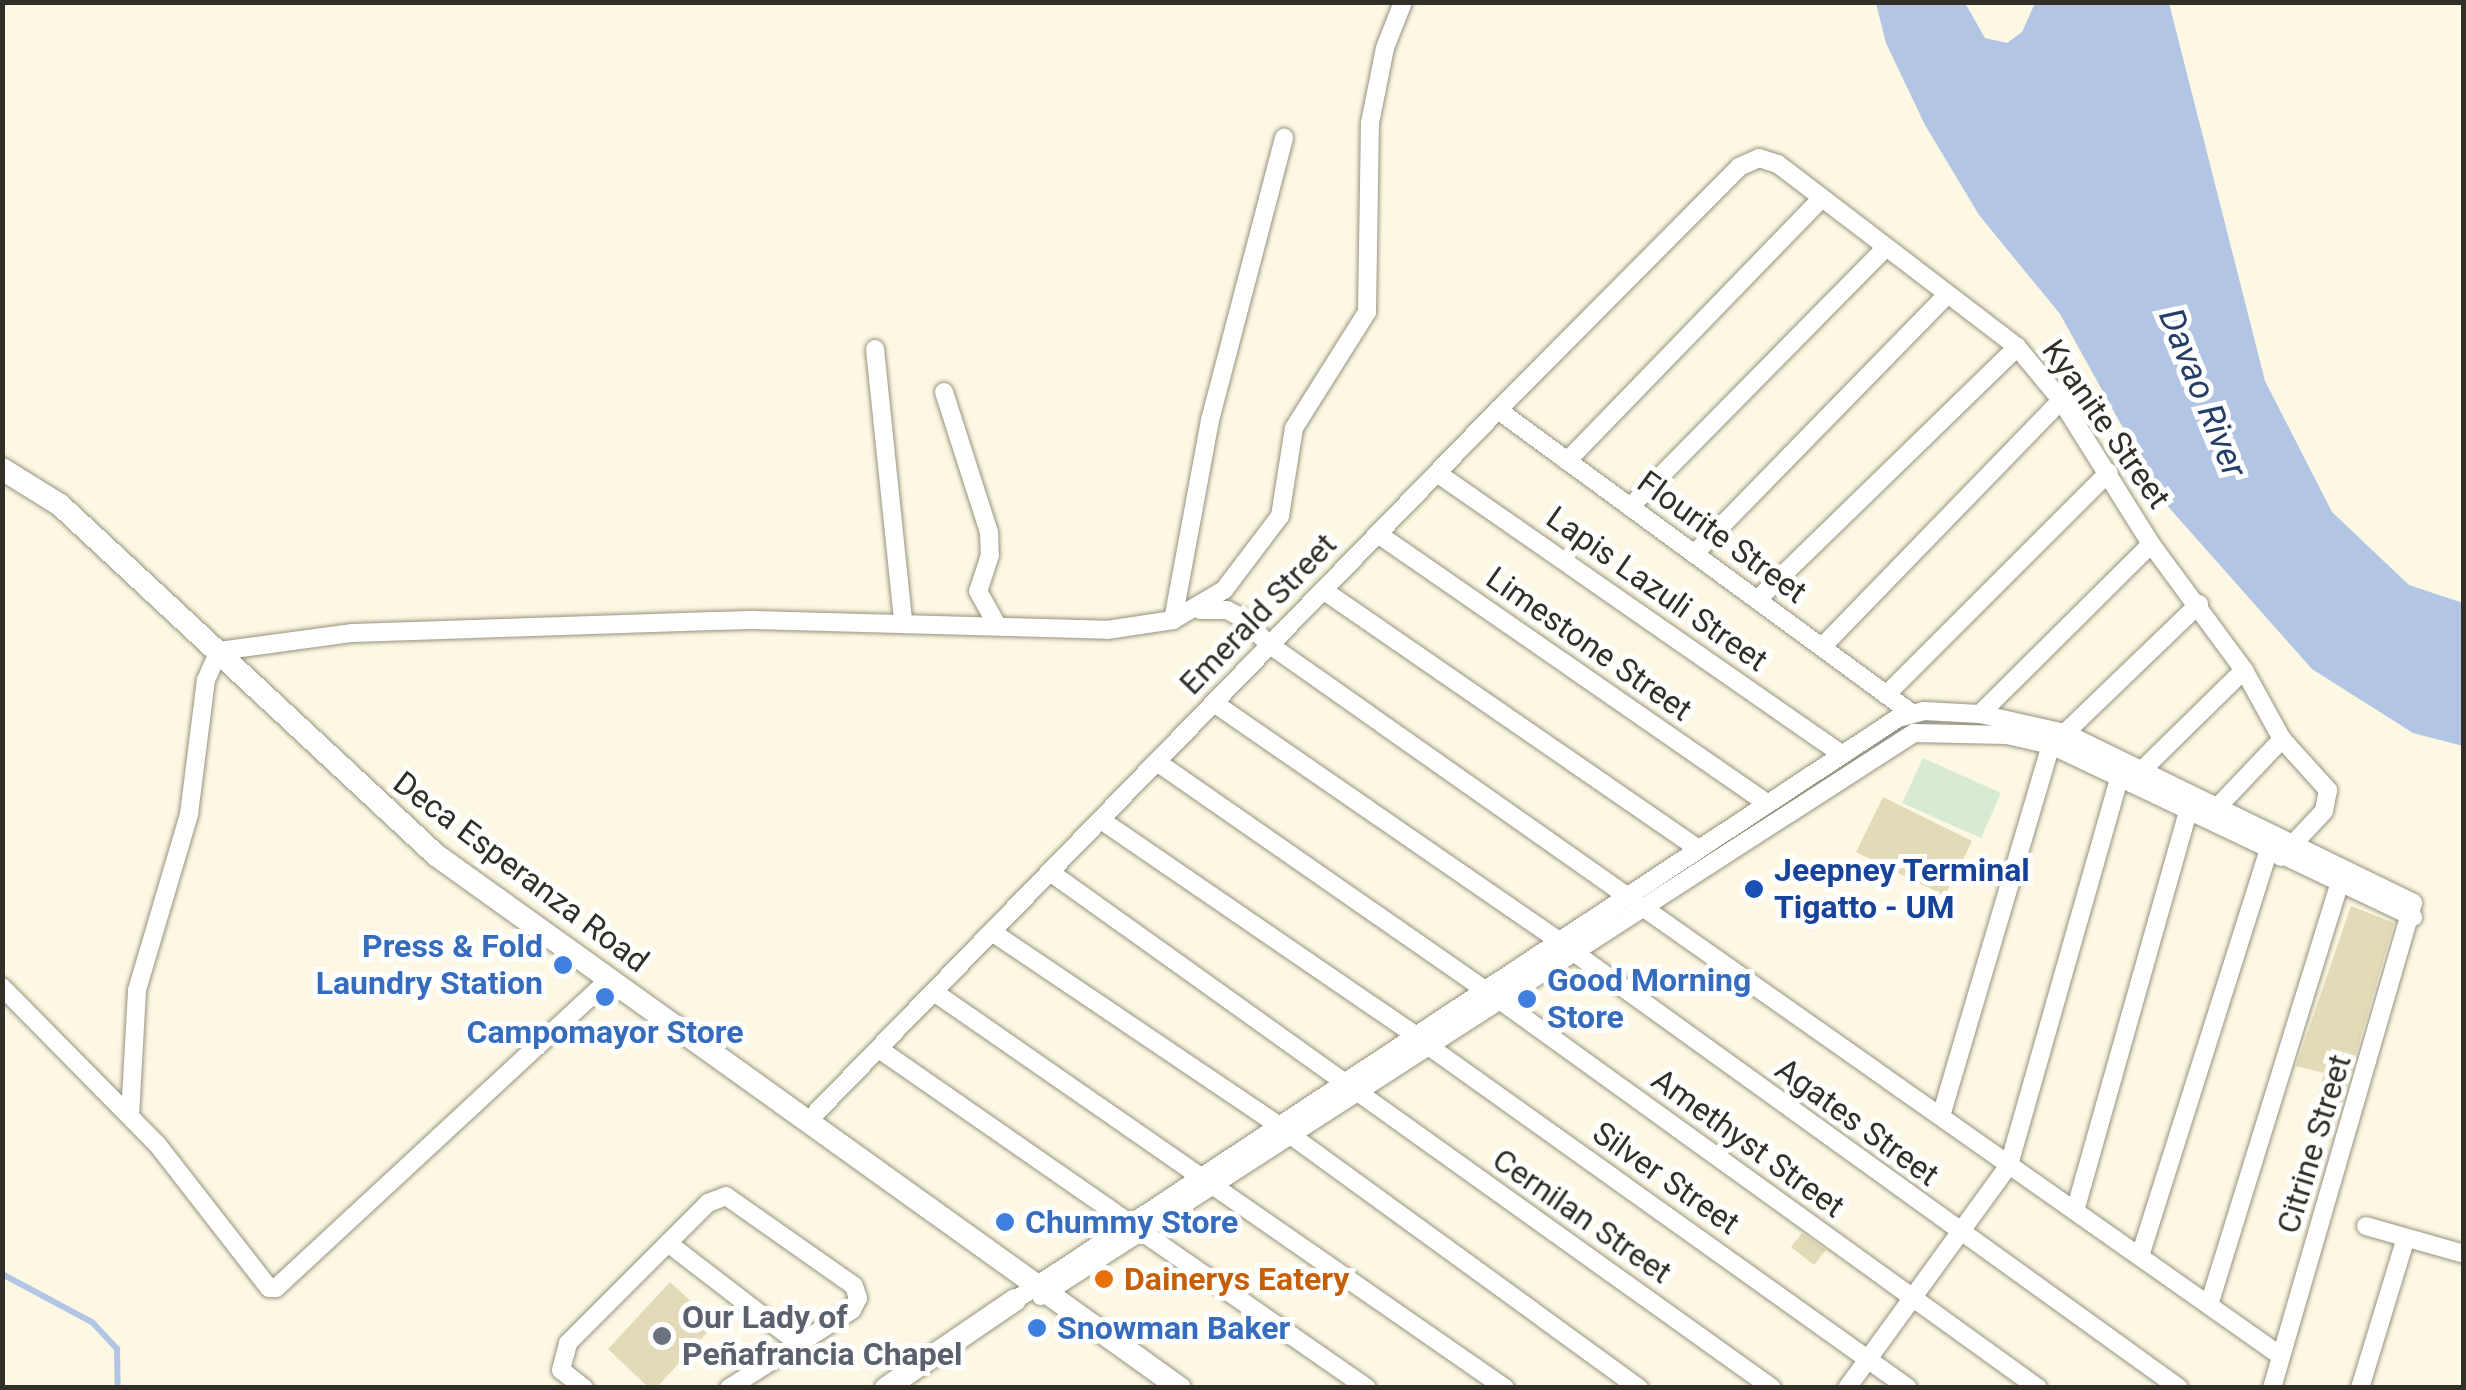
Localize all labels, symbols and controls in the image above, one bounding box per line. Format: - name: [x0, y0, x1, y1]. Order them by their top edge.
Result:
- water label: Davao River: [2149, 303, 2255, 483]
- street label: Kyanite Street: [2034, 332, 2178, 516]
- street label: Flourite Street: [1630, 463, 1814, 611]
- street label: Lapis Lazuli Street: [1539, 498, 1775, 680]
- street label: Emerald Street: [1172, 525, 1344, 703]
- street label: Limestone Street: [1479, 559, 1699, 729]
- street label: Deca Esperanza Road: [386, 763, 656, 981]
- place label: Jeepney Terminal Tigatto - UM: [1774, 852, 2031, 927]
- marker: Jeepney Terminal Tigatto - UM: [1743, 878, 1765, 900]
- place label: Press & Fold Laundry Station: [316, 928, 543, 1003]
- marker: Press & Fold Laundry Station: [552, 954, 574, 976]
- place label: Good Morning Store: [1547, 962, 1751, 1037]
- marker: Campomayor Store: [594, 986, 616, 1008]
- marker: Good Morning Store: [1516, 988, 1538, 1010]
- place label: Campomayor Store: [467, 1013, 743, 1051]
- street label: Agates Street: [1768, 1050, 1946, 1194]
- street label: Citrine Street: [2269, 1050, 2359, 1238]
- street label: Amethyst Street: [1644, 1060, 1852, 1226]
- street label: Silver Street: [1585, 1114, 1747, 1242]
- street label: Cernilan Street: [1485, 1140, 1679, 1292]
- place label: Chummy Store: [1025, 1203, 1238, 1241]
- marker: Chummy Store: [994, 1211, 1016, 1233]
- place label: Dainerys Eatery: [1124, 1260, 1349, 1298]
- marker: Dainerys Eatery: [1093, 1268, 1115, 1290]
- place label: Our Lady of Peñafrancia Chapel: [682, 1299, 962, 1374]
- place label: Snowman Baker: [1057, 1309, 1290, 1347]
- marker: Snowman Baker: [1026, 1317, 1048, 1339]
- marker: Our Lady of Peñafrancia Chapel: [651, 1325, 673, 1347]

